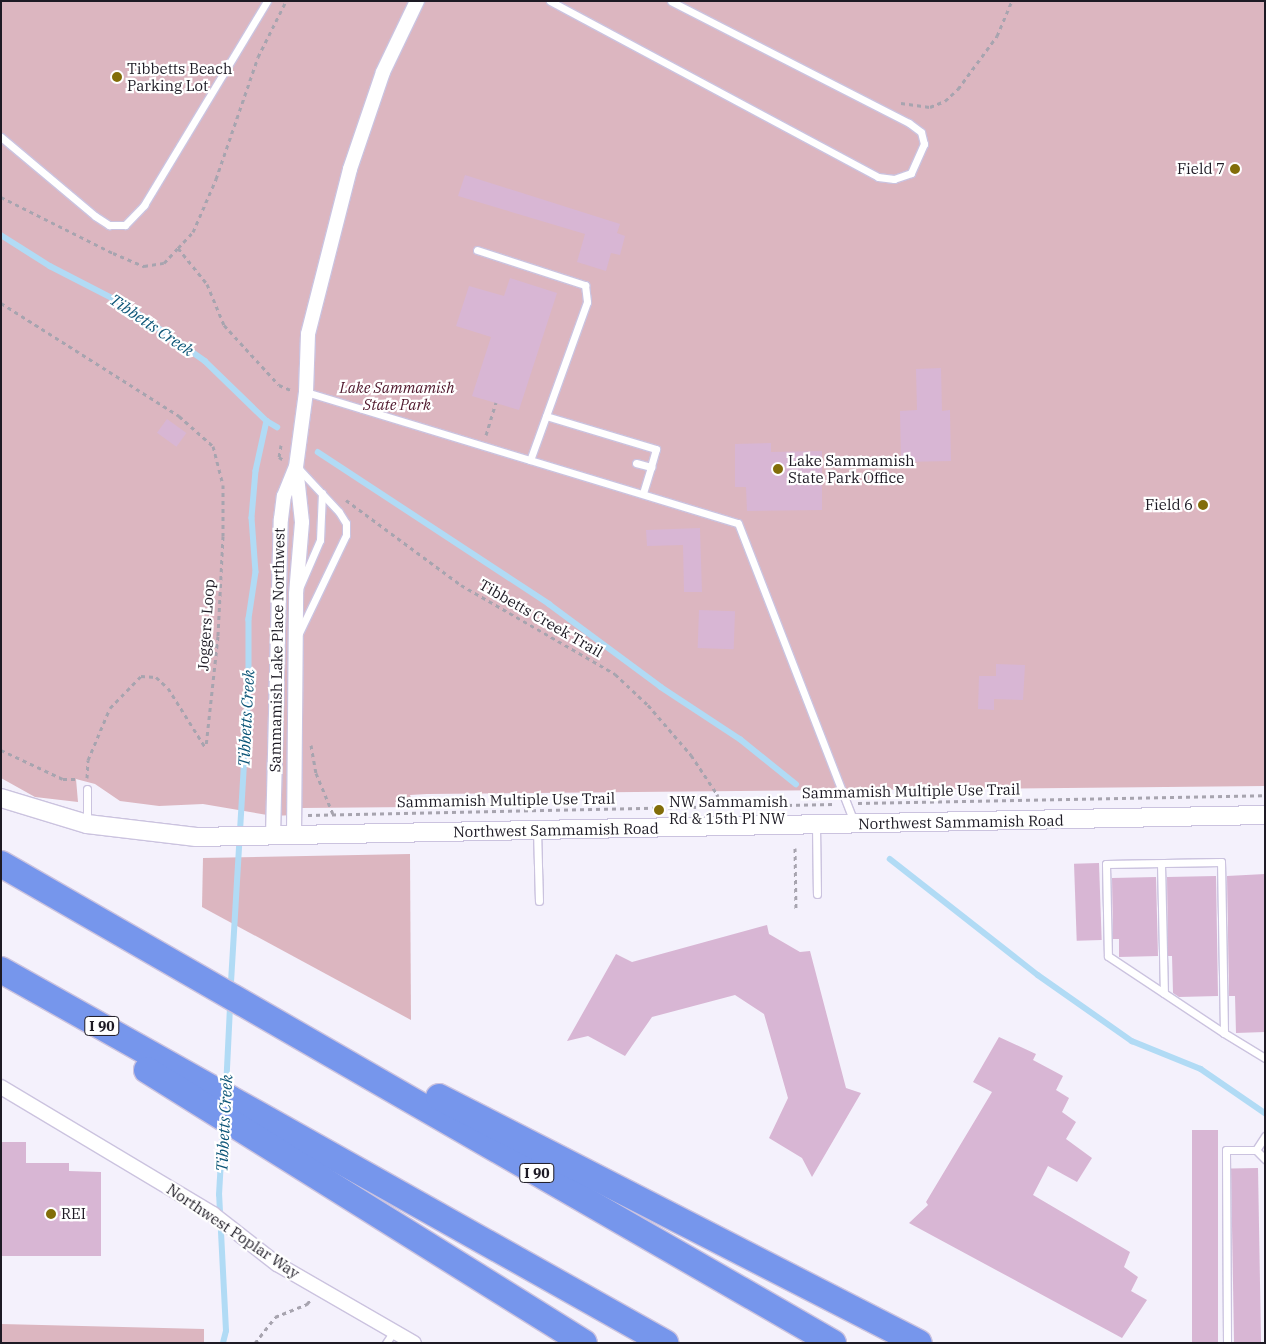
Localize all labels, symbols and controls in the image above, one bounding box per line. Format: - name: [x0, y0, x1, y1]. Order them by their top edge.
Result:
- place label: Tibbetts Beach Parking Lot: [127, 59, 232, 94]
- marker: Tibbetts Beach Parking Lot: [111, 71, 123, 83]
- place label: Field 7: [1177, 160, 1225, 178]
- marker: Field 7: [1229, 163, 1241, 175]
- water label: Tibbetts Creek: [106, 290, 198, 360]
- park label: Lake Sammamish State Park: [340, 378, 454, 413]
- place label: Lake Sammamish State Park Office: [788, 451, 915, 486]
- marker: Lake Sammamish State Park Office: [772, 463, 784, 475]
- place label: Field 6: [1145, 496, 1193, 514]
- marker: Field 6: [1197, 499, 1209, 511]
- street label: Sammamish Lake Place Northwest: [266, 527, 288, 773]
- street label: Tibbetts Creek Trail: [476, 575, 606, 661]
- street label: Joggers Loop: [194, 578, 218, 672]
- water label: Tibbetts Creek: [234, 669, 258, 767]
- street label: Sammamish Multiple Use Trail: [802, 780, 1020, 802]
- street label: Sammamish Multiple Use Trail: [397, 789, 615, 811]
- place label: NW Sammamish Rd & 15th Pl NW: [669, 792, 788, 827]
- marker: NW Sammamish Rd & 15th Pl NW: [653, 804, 665, 816]
- street label: Northwest Sammamish Road: [858, 811, 1064, 833]
- street label: Northwest Sammamish Road: [453, 819, 659, 841]
- road number: I 90: [83, 1014, 121, 1038]
- water label: Tibbetts Creek: [212, 1074, 236, 1172]
- road number: I 90: [518, 1162, 556, 1184]
- street label: Northwest Poplar Way: [163, 1180, 303, 1282]
- place label: REI: [61, 1205, 86, 1223]
- marker: REI: [45, 1208, 57, 1220]

